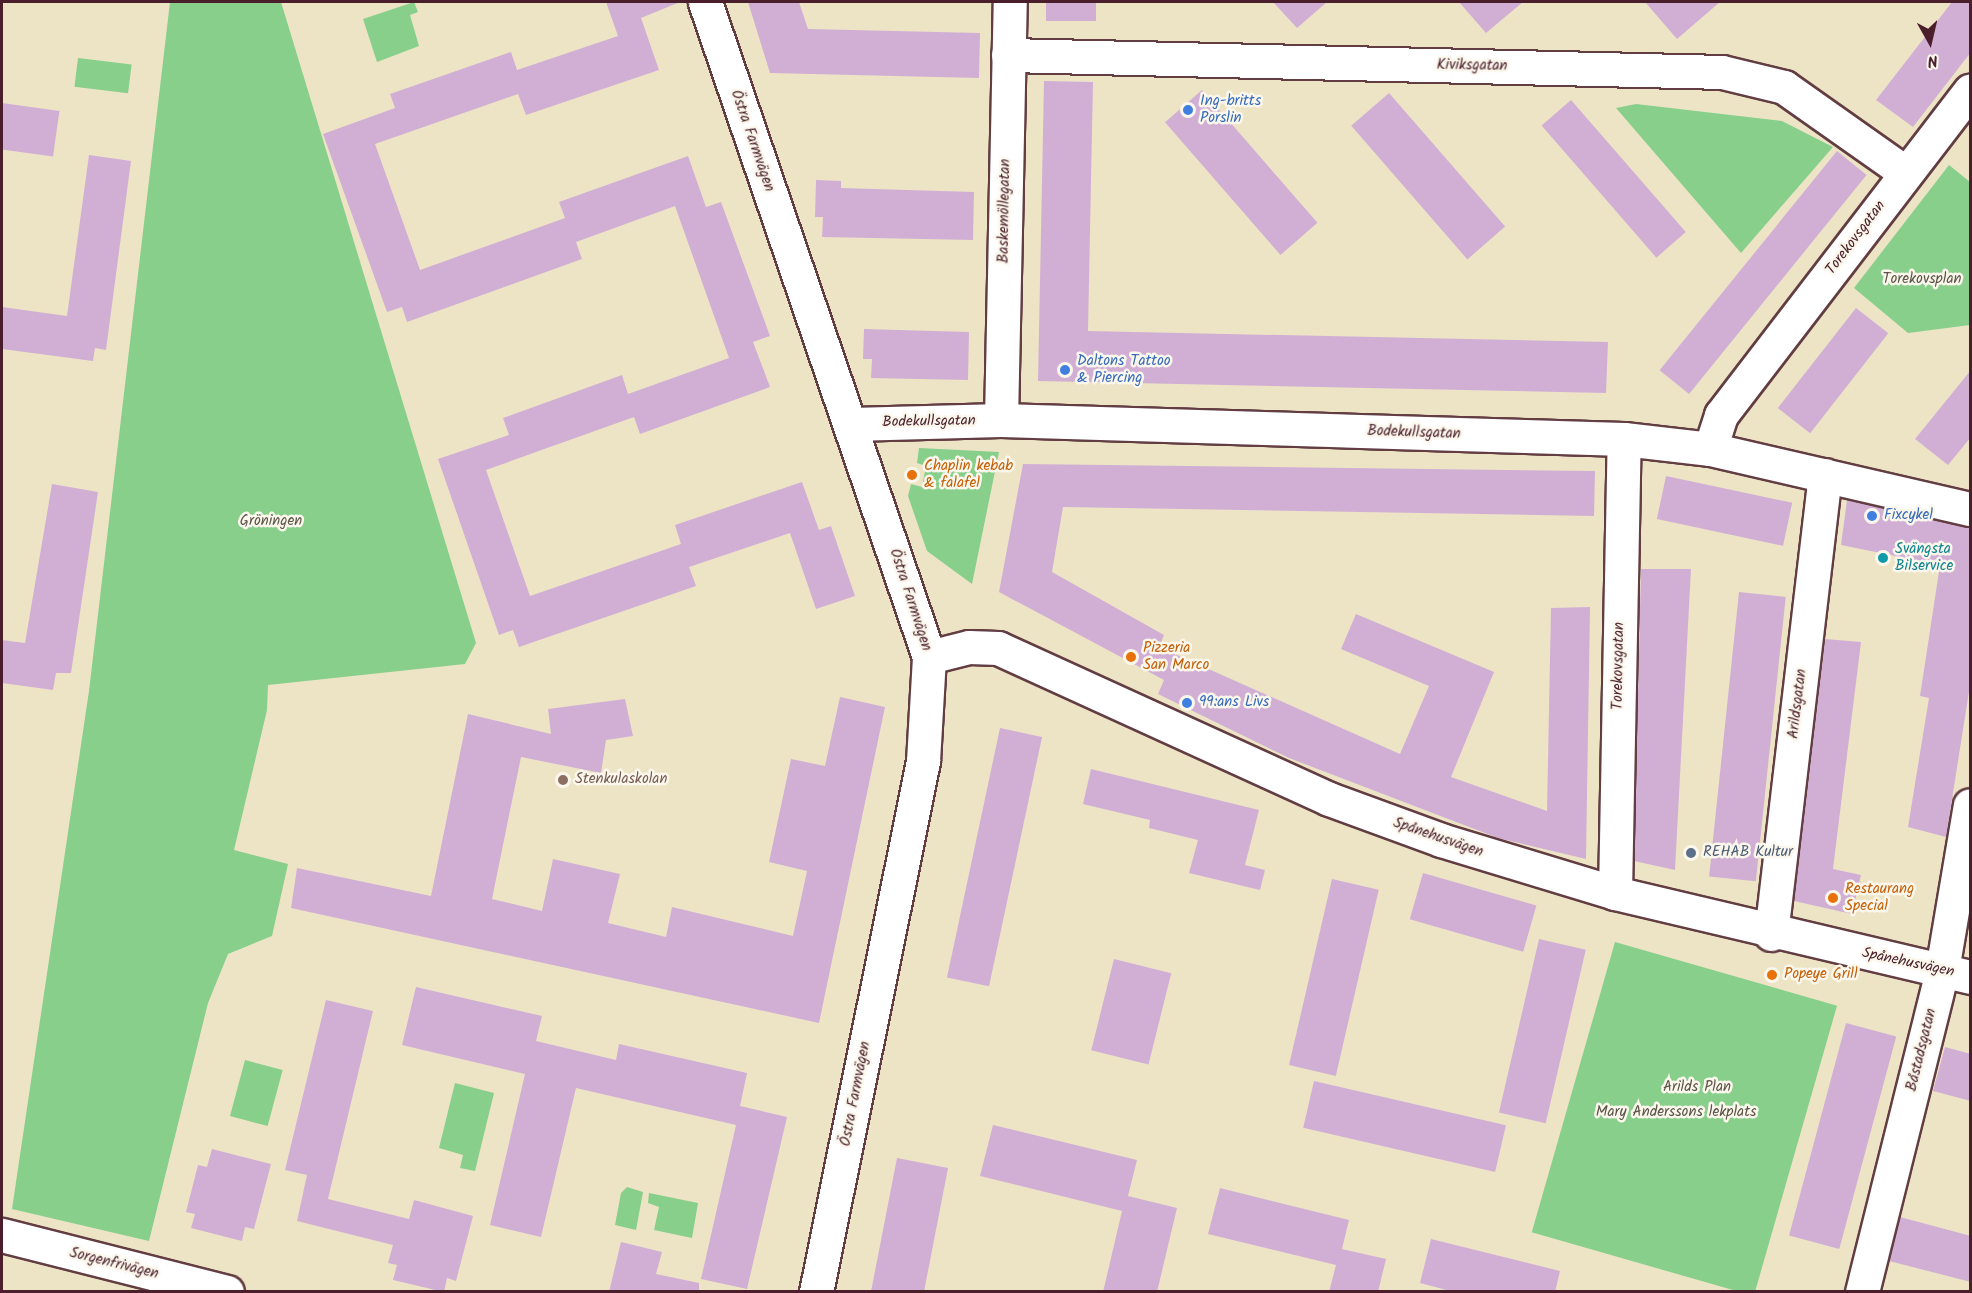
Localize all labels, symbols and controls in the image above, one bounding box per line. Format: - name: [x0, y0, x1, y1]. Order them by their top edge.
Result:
- north arrow: [1900, 12, 1960, 72]
- text: N: [1926, 47, 1939, 73]
- street label: Kiviksgatan: [1436, 56, 1508, 76]
- street label: Östra Farmvägen: [726, 88, 778, 194]
- place label: Ing-britts Porslin: [1200, 92, 1261, 127]
- marker: Ing-britts Porslin: [1181, 103, 1195, 117]
- street label: Baskemöllegatan: [995, 159, 1015, 263]
- street label: Torekovsgatan: [1822, 197, 1890, 279]
- park label: Torekovsplan: [1883, 271, 1961, 289]
- place label: Daltons Tattoo & Piercing: [1077, 352, 1171, 387]
- marker: Daltons Tattoo & Piercing: [1058, 363, 1072, 377]
- street label: Bodekullsgatan: [882, 412, 976, 432]
- street label: Bodekullsgatan: [1367, 422, 1461, 444]
- place label: Chaplin kebab & falafel: [924, 457, 1013, 492]
- marker: Chaplin kebab & falafel: [905, 468, 919, 482]
- place label: Fixcykel: [1884, 507, 1933, 525]
- marker: Fixcykel: [1865, 509, 1879, 523]
- park label: Gröningen: [240, 513, 302, 531]
- place label: Svängsta Bilservice: [1895, 540, 1953, 575]
- street label: Östra Farmvägen: [885, 547, 935, 653]
- marker: Svängsta Bilservice: [1876, 551, 1890, 565]
- street label: Torekovsgatan: [1609, 622, 1629, 710]
- place label: Pizzeria San Marco: [1143, 639, 1209, 674]
- marker: Pizzeria San Marco: [1124, 650, 1138, 664]
- street label: Arildsgatan: [1785, 668, 1811, 740]
- place label: 99:ans Livs: [1199, 694, 1269, 712]
- marker: 99:ans Livs: [1180, 696, 1194, 710]
- place label: Stenkulaskolan: [575, 771, 667, 789]
- marker: Stenkulaskolan: [556, 773, 570, 787]
- street label: Spånehusvägen: [1391, 814, 1485, 862]
- place label: REHAB Kultur: [1703, 844, 1793, 862]
- marker: REHAB Kultur: [1684, 846, 1698, 860]
- place label: Restaurang Special: [1845, 880, 1914, 915]
- marker: Restaurang Special: [1826, 891, 1840, 905]
- street label: Spånehusvägen: [1860, 944, 1956, 982]
- place label: Popeye Grill: [1784, 966, 1858, 984]
- marker: Popeye Grill: [1765, 968, 1779, 982]
- street label: Båstadsgatan: [1903, 1007, 1941, 1093]
- street label: Östra Farmvägen: [837, 1040, 875, 1148]
- park label: Arilds Plan: [1663, 1079, 1731, 1097]
- park label: Mary Anderssons lekplats: [1596, 1104, 1756, 1122]
- street label: Sorgenfrivägen: [68, 1244, 160, 1284]

